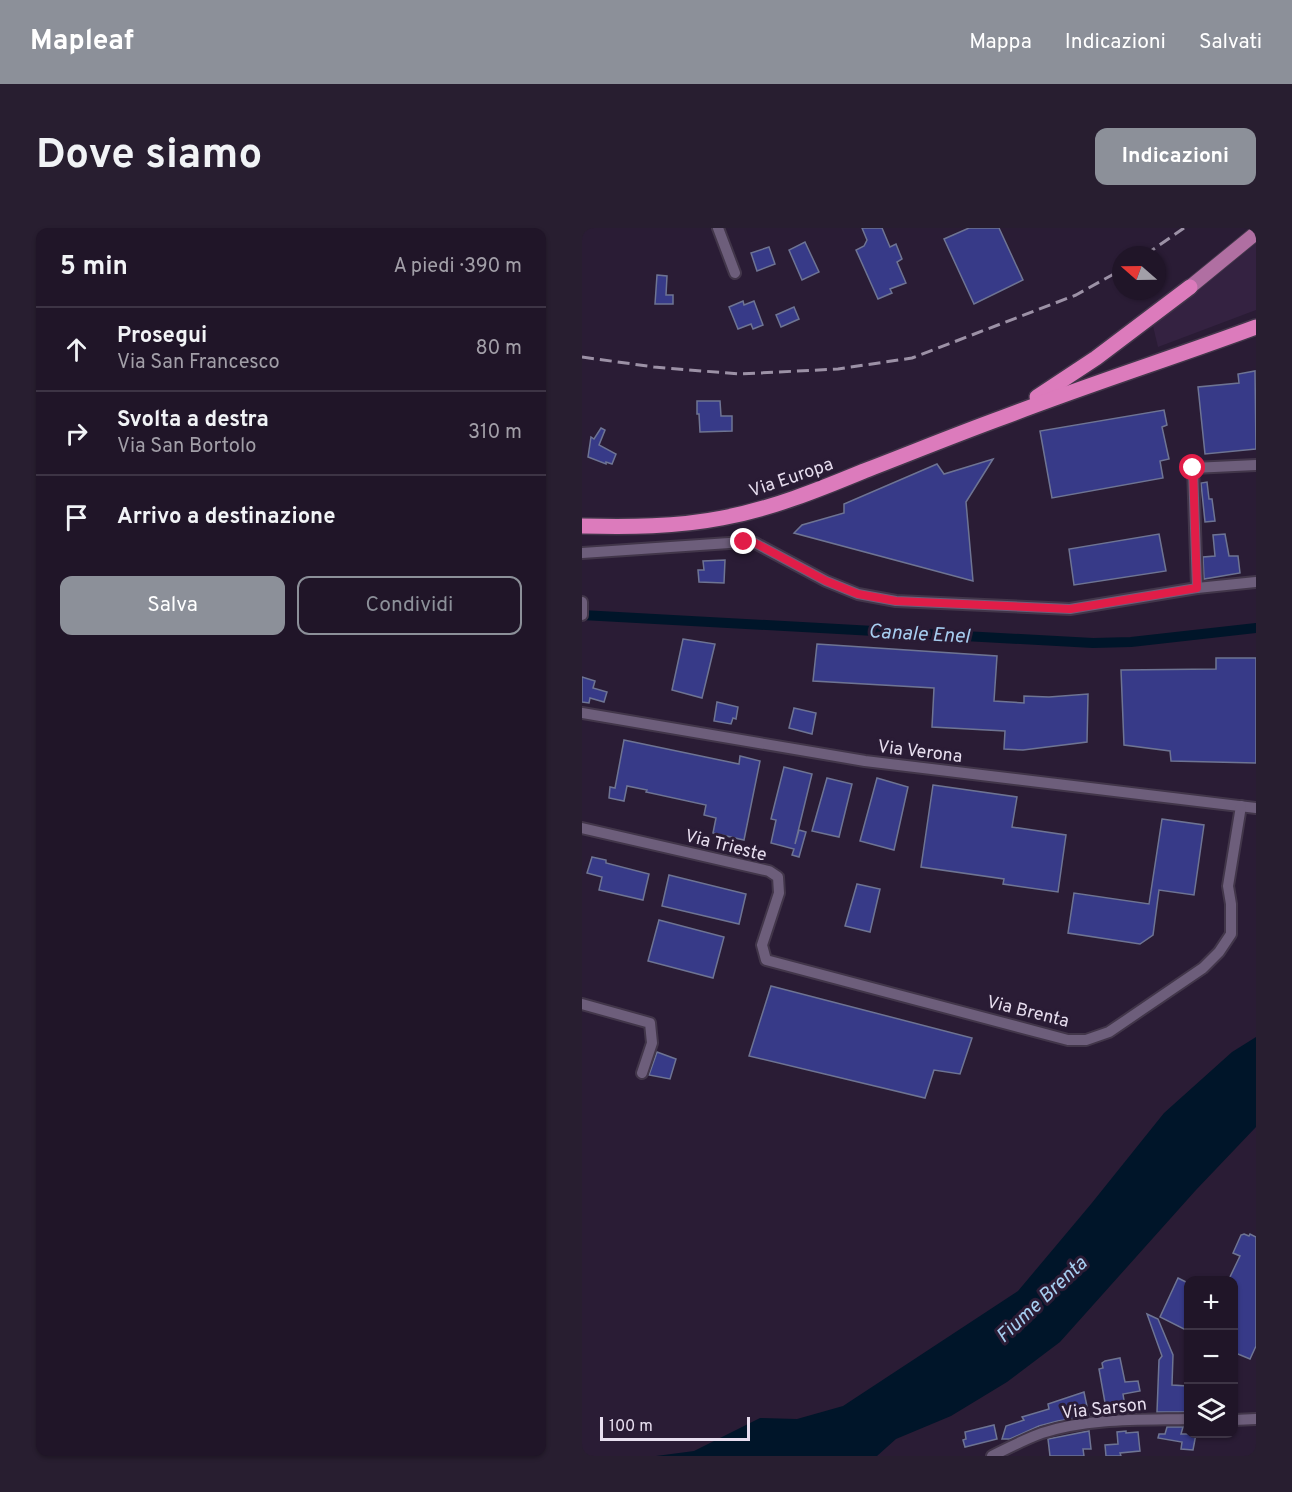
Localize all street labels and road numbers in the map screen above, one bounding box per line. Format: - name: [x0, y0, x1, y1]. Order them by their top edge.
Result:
- street label: Via Europa: [746, 453, 837, 504]
- street label: Via Verona: [876, 736, 964, 769]
- street label: Via Trieste: [682, 825, 769, 868]
- street label: Via Brenta: [984, 991, 1071, 1034]
- street label: Via Sarson: [1060, 1394, 1148, 1425]

